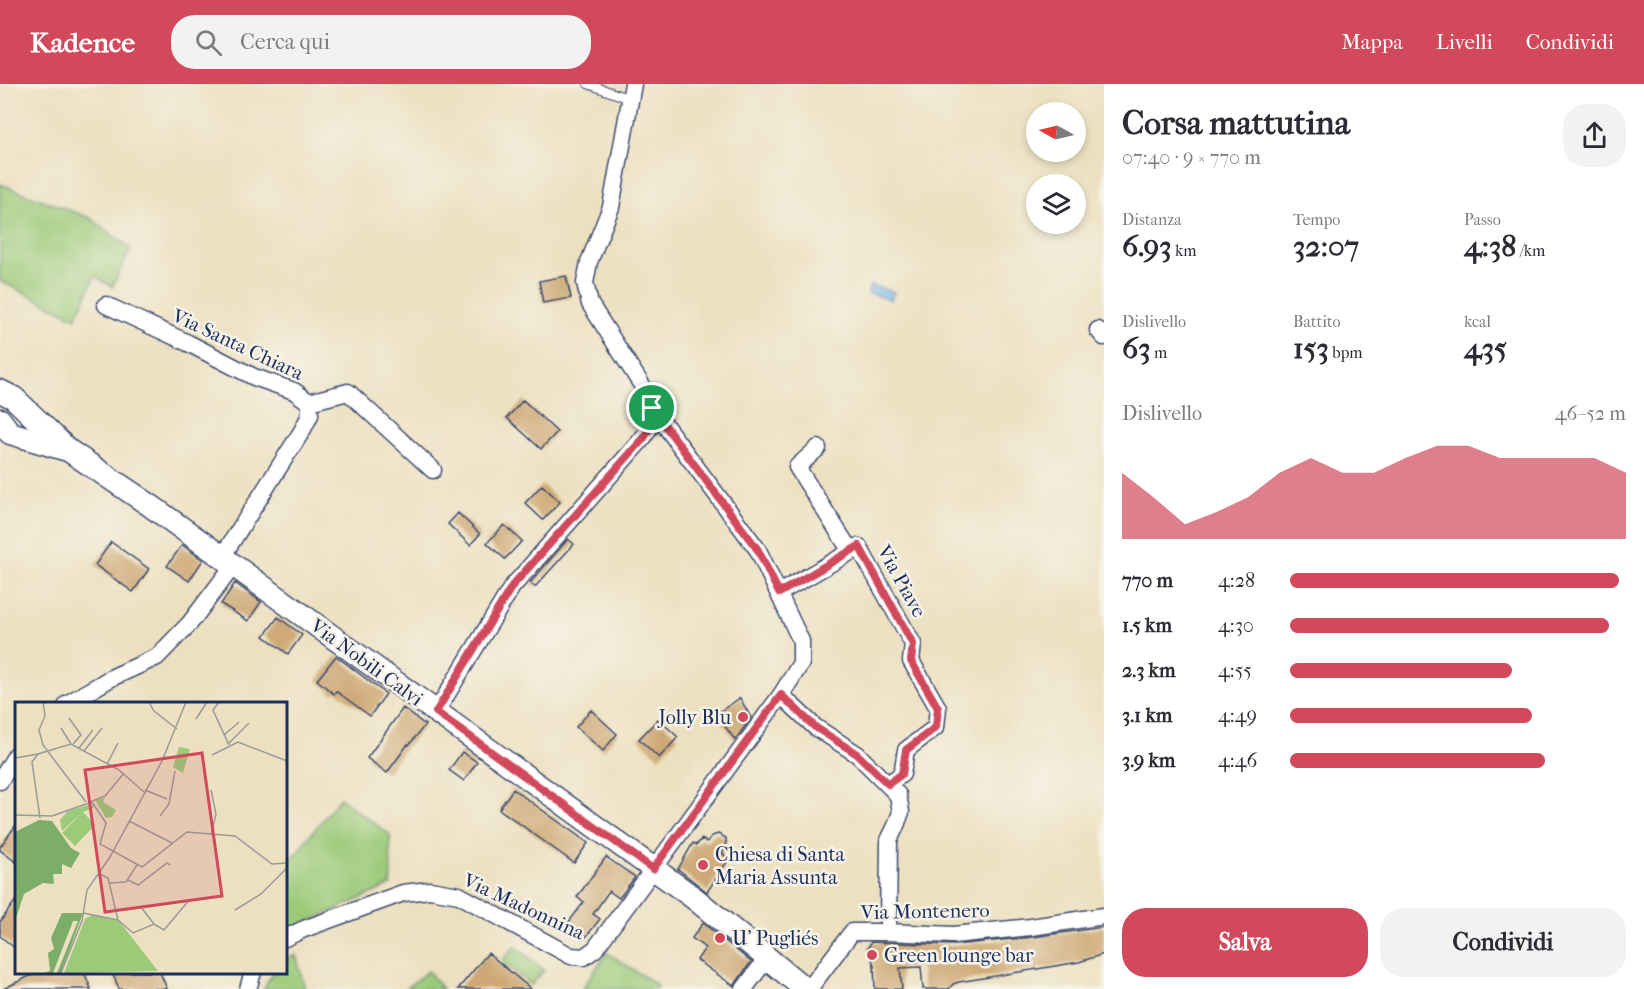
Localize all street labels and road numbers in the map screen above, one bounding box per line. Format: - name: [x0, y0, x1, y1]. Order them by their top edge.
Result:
- street label: Via Santa Chiara: [168, 304, 308, 385]
- street label: Via Piave: [872, 540, 931, 621]
- street label: Via Nobili Calvi: [305, 613, 427, 711]
- street label: Via Madonnina: [459, 868, 589, 945]
- street label: Via Montenero: [859, 899, 990, 924]

